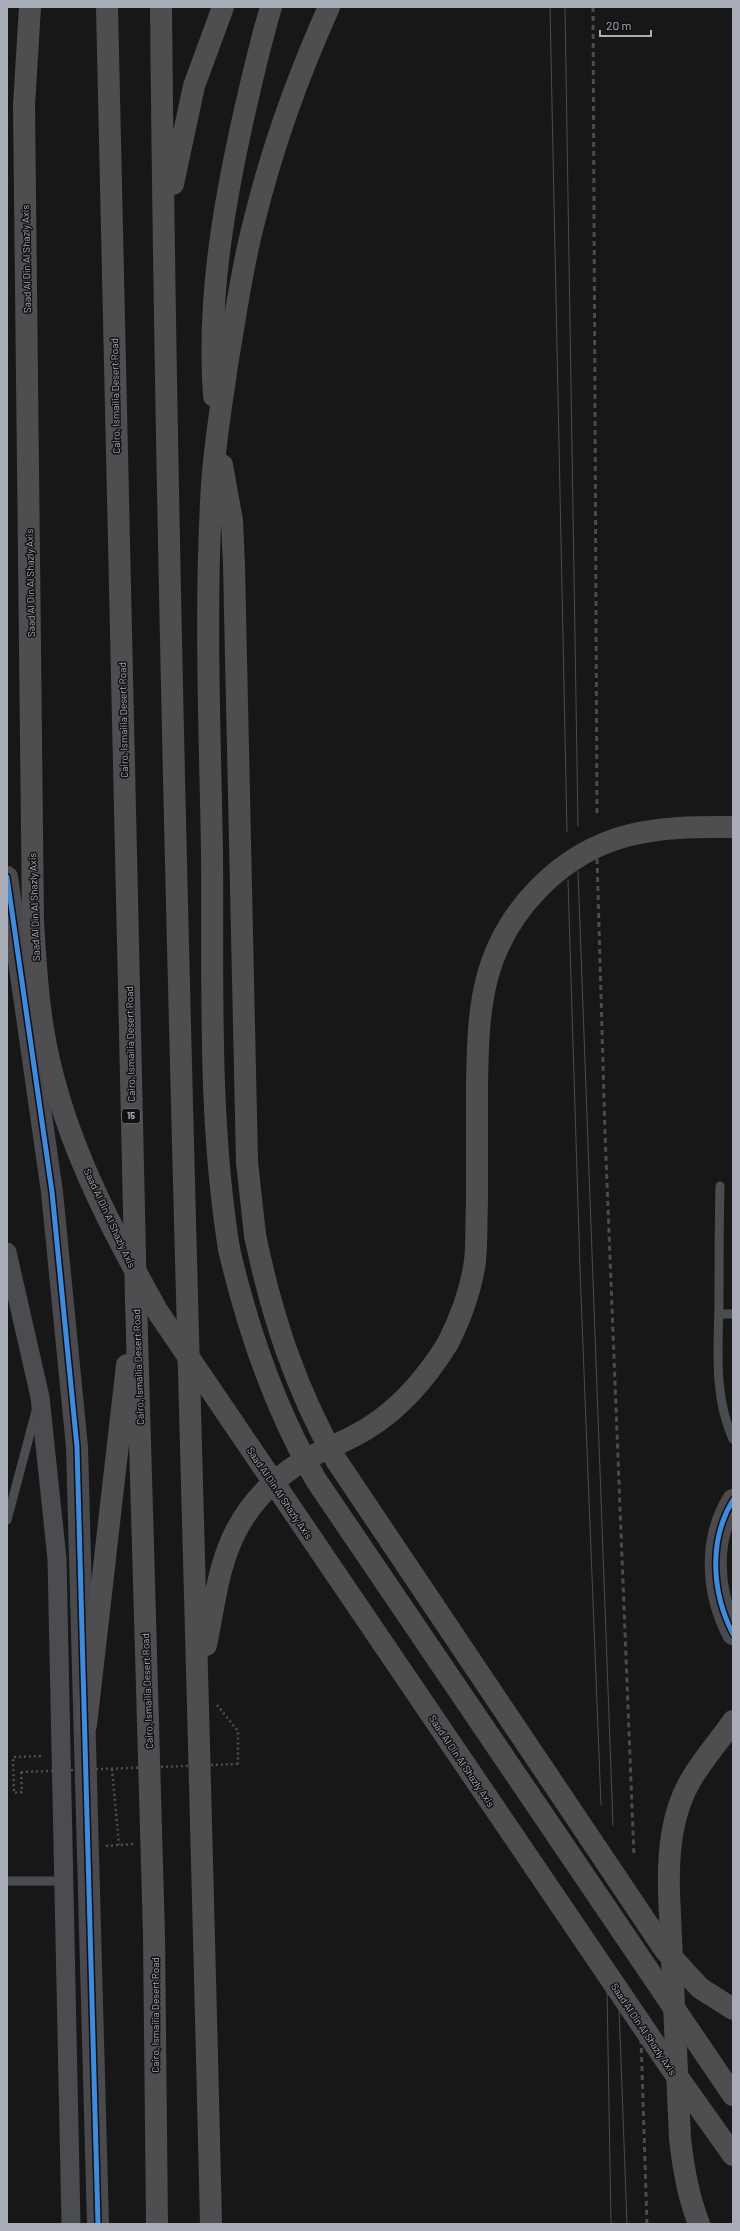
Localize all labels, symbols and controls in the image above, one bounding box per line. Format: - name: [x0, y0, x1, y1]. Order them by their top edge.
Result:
- scale bar: [600, 12, 651, 38]
- text: 20 m: [606, 18, 632, 32]
- street label: Saad Al Din Al Shazly Axis: [19, 205, 33, 313]
- street label: Cairo, Ismailia Desert Road: [108, 338, 122, 454]
- street label: Saad Al Din Al Shazly Axis: [23, 529, 37, 637]
- street label: Cairo, Ismailia Desert Road: [116, 662, 130, 778]
- street label: Saad Al Din Al Shazly Axis: [26, 853, 42, 961]
- street label: Cairo, Ismailia Desert Road: [123, 986, 137, 1102]
- road number: 15: [122, 1109, 140, 1123]
- street label: Saad Al Din Al Shazly Axis: [82, 1166, 138, 1270]
- street label: Cairo, Ismailia Desert Road: [130, 1309, 146, 1425]
- street label: Saad Al Din Al Shazly Axis: [245, 1445, 315, 1541]
- street label: Cairo, Ismailia Desert Road: [139, 1633, 155, 1749]
- street label: Saad Al Din Al Shazly Axis: [427, 1713, 497, 1809]
- street label: Cairo, Ismailia Desert Road: [149, 1957, 161, 2073]
- street label: Saad Al Din Al Shazly Axis: [609, 1981, 679, 2077]

